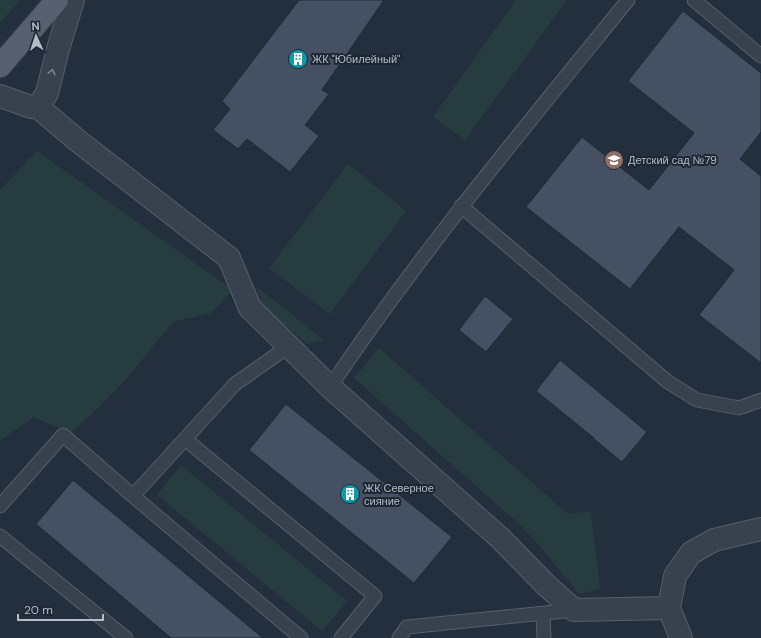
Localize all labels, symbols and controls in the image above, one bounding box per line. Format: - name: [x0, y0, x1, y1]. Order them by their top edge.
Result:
- north arrow: [16, 16, 56, 56]
- text: N: [31, 19, 40, 33]
- building icon: ЖК "Юбилейный": [287, 48, 309, 70]
- place label: ЖК "Юбилейный": [312, 52, 400, 66]
- one-way arrow: [48, 68, 56, 75]
- school or university icon: Детский сад №79: [603, 149, 625, 171]
- place label: Детский сад №79: [628, 153, 717, 167]
- place label: ЖК Северное сияние: [364, 481, 434, 508]
- building icon: ЖК Северное сияние: [339, 483, 361, 505]
- scale bar: [18, 596, 103, 622]
- text: 20 m: [24, 602, 53, 618]

